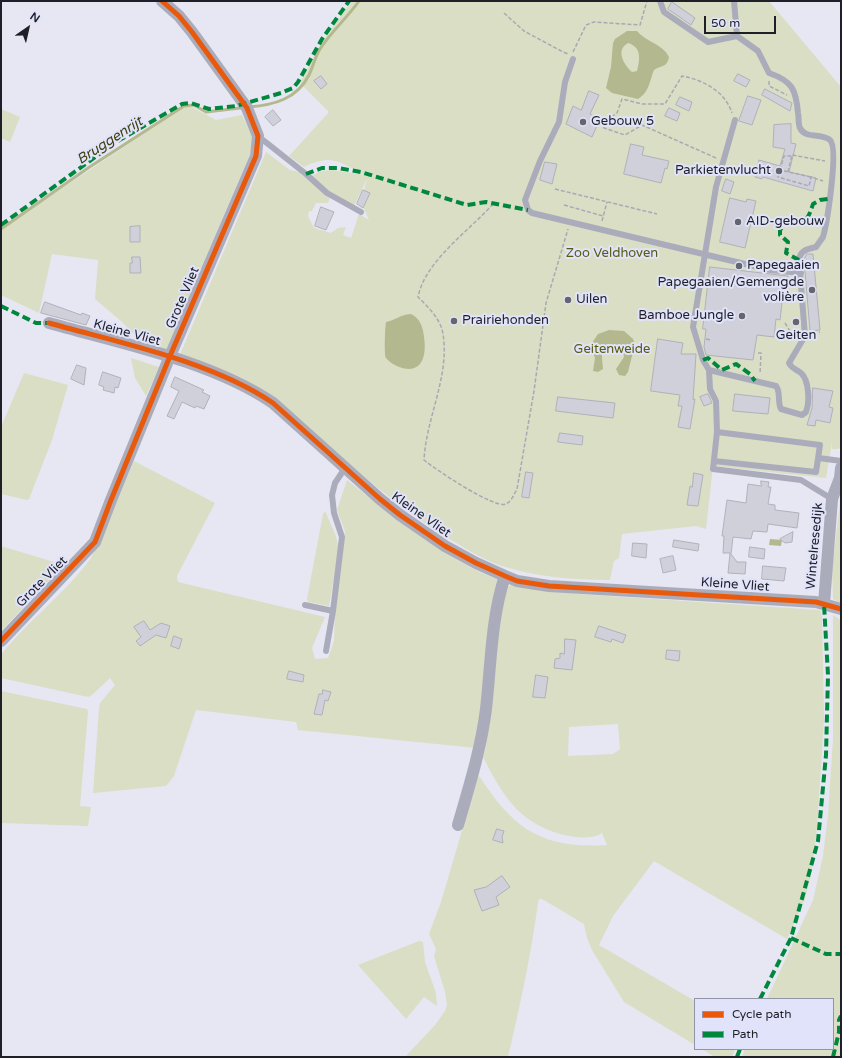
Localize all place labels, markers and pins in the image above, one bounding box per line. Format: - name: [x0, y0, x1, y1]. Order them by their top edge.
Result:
- place label: Gebouw 5: [591, 114, 654, 130]
- marker: Gebouw 5: [578, 117, 588, 127]
- place label: Parkietenvlucht: [675, 163, 771, 179]
- marker: Parkietenvlucht: [774, 166, 784, 176]
- place label: AID-gebouw: [746, 214, 824, 230]
- marker: AID-gebouw: [733, 217, 743, 227]
- place label: Papegaaien: [747, 258, 820, 274]
- marker: Papegaaien: [734, 261, 744, 271]
- place label: Papegaaien/Gemengde volière: [657, 275, 804, 306]
- marker: Papegaaien/Gemengde volière: [807, 285, 817, 295]
- place label: Uilen: [576, 292, 607, 308]
- marker: Uilen: [563, 295, 573, 305]
- place label: Bamboe Jungle: [638, 308, 734, 324]
- marker: Bamboe Jungle: [737, 311, 747, 321]
- place label: Prairiehonden: [462, 313, 549, 329]
- marker: Prairiehonden: [449, 316, 459, 326]
- marker: Geiten: [791, 317, 801, 327]
- place label: Geiten: [776, 328, 816, 344]

